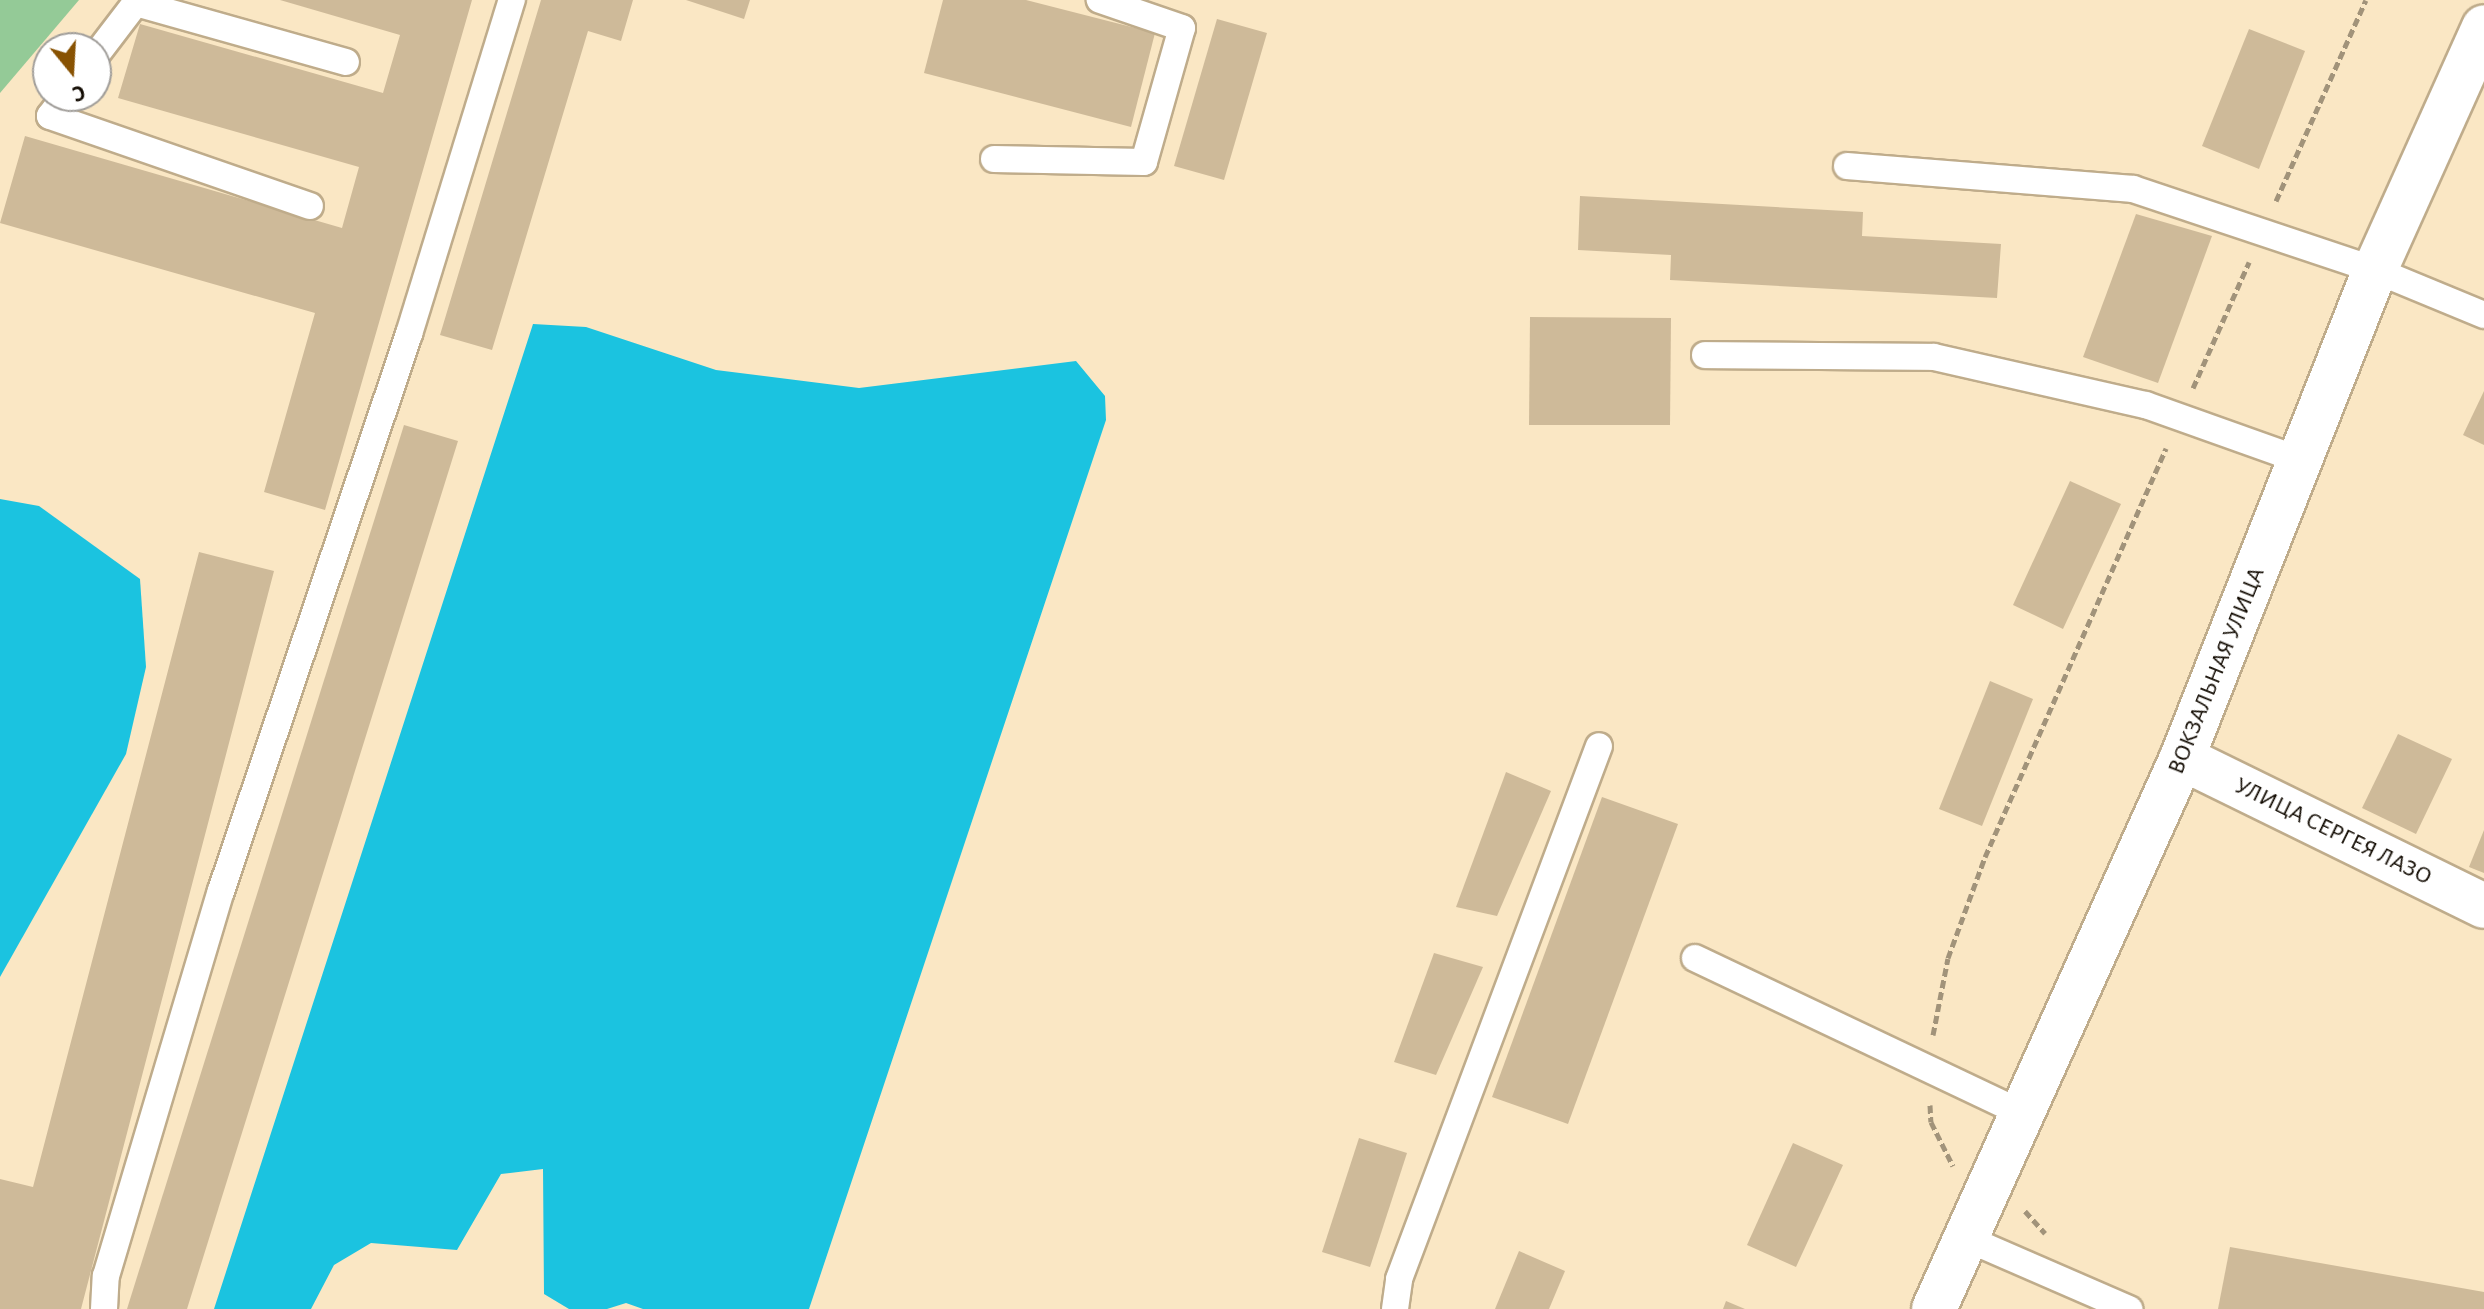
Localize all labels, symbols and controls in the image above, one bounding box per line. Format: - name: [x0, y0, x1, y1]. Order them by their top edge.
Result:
- north arrow: [32, 32, 112, 112]
- text: С: [70, 81, 88, 105]
- street label: ВОКЗАЛЬНАЯ УЛИЦА: [2162, 563, 2272, 779]
- street label: УЛИЦА СЕРГЕЯ ЛАЗО: [2230, 772, 2436, 892]

